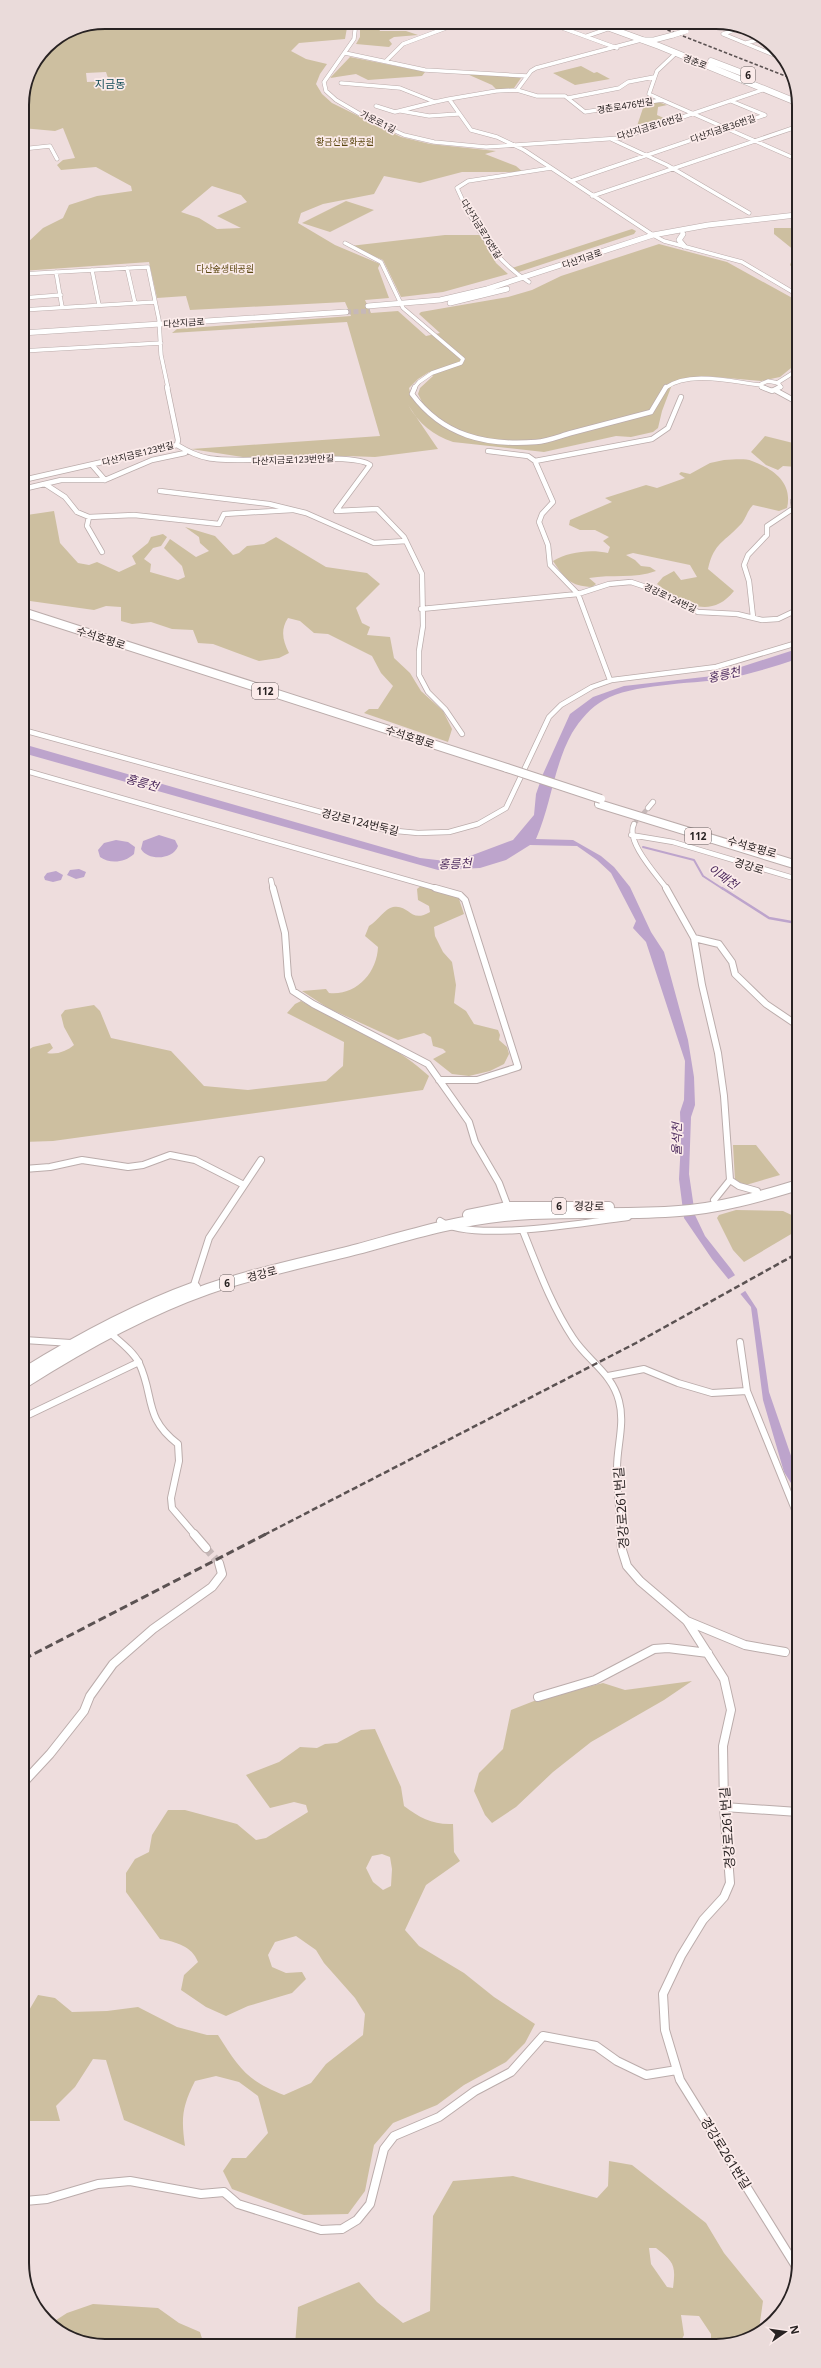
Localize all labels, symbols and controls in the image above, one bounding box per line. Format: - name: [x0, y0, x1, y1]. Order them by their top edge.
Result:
- street label: 경춘로: [681, 51, 709, 72]
- road number: 6: [741, 67, 755, 83]
- district label: 지금동: [95, 76, 125, 91]
- street label: 경춘로476번길: [596, 95, 654, 116]
- street label: 가운로1길: [358, 107, 398, 136]
- street label: 다산지금로16번길: [615, 110, 684, 143]
- street label: 다산지금로36번길: [688, 111, 757, 146]
- park label: 황금산문화공원: [316, 135, 374, 148]
- street label: 다산지금로76번길: [458, 196, 505, 261]
- street label: 다산지금로: [560, 246, 604, 271]
- park label: 다산숲생태공원: [196, 262, 254, 275]
- street label: 다산지금로: [163, 315, 205, 330]
- street label: 다산지금로123번길: [101, 438, 175, 469]
- street label: 다산지금로123번안길: [252, 452, 334, 467]
- street label: 경강로124번길: [642, 580, 699, 615]
- street label: 수석호평로: [75, 623, 128, 652]
- water label: 홍릉천: [706, 662, 744, 687]
- road number: 112: [252, 683, 278, 699]
- street label: 수석호평로: [384, 722, 437, 751]
- water label: 홍릉천: [124, 770, 162, 796]
- street label: 경강로124번둑길: [320, 805, 401, 838]
- road number: 112: [685, 828, 711, 844]
- street label: 수석호평로: [726, 832, 779, 861]
- water label: 홍릉천: [438, 854, 474, 873]
- street label: 경강로: [732, 854, 766, 877]
- water label: 이패천: [705, 860, 743, 894]
- water label: 율석천: [668, 1120, 685, 1156]
- road number: 6: [552, 1198, 566, 1214]
- street label: 경강로: [574, 1198, 604, 1213]
- street label: 경강로: [245, 1262, 278, 1285]
- road number: 6: [220, 1275, 234, 1291]
- street label: 경강로261번길: [609, 1466, 633, 1550]
- street label: 경강로261번길: [715, 1786, 739, 1870]
- street label: 경강로261번길: [697, 2113, 755, 2193]
- north arrow: [765, 2312, 805, 2352]
- text: N: [787, 2324, 804, 2336]

